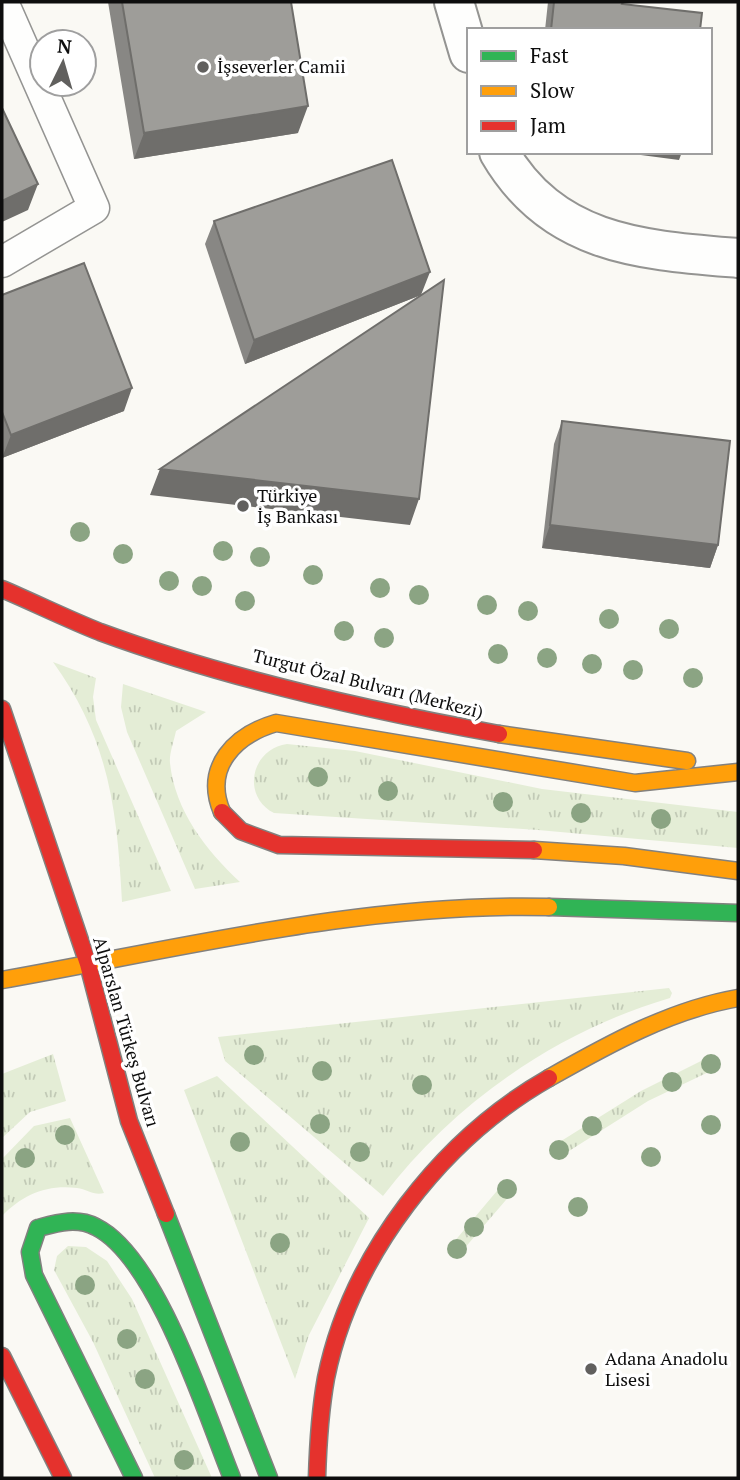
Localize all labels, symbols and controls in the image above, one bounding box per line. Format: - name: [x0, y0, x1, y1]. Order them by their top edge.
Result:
- north arrow: [28, 28, 98, 98]
- legend: [467, 28, 712, 154]
- text: N: [56, 32, 73, 59]
- text: Fast: [530, 41, 569, 69]
- place label: İşseverler Camii: [217, 54, 346, 78]
- marker: İşseverler Camii: [195, 59, 211, 75]
- text: Slow: [530, 76, 575, 104]
- text: Jam: [530, 111, 566, 139]
- place label: Türkiye İş Bankası: [257, 483, 338, 528]
- marker: Türkiye İş Bankası: [235, 498, 251, 514]
- street label: Turgut Özal Bulvarı (Merkezi): [250, 643, 486, 723]
- street label: Alparslan Türkeş Bulvarı: [88, 934, 166, 1130]
- place label: Adana Anadolu Lisesi: [605, 1346, 728, 1391]
- marker: Adana Anadolu Lisesi: [583, 1361, 599, 1377]

